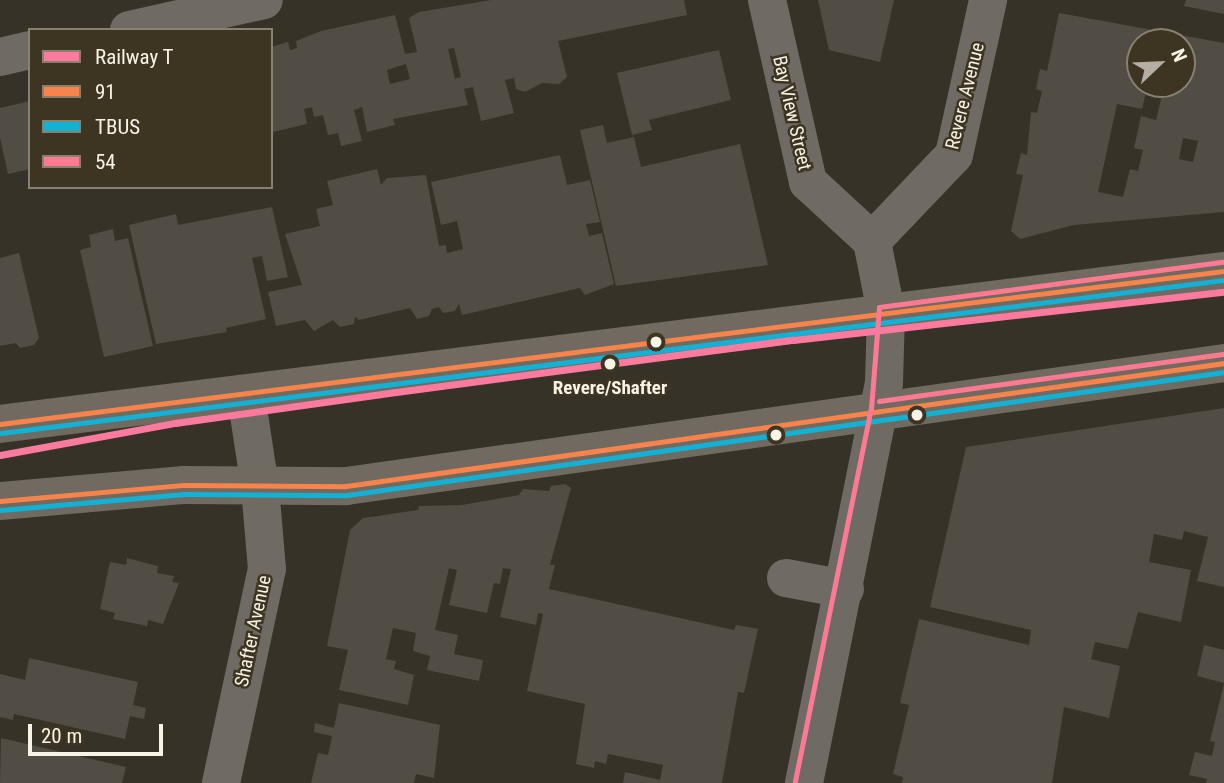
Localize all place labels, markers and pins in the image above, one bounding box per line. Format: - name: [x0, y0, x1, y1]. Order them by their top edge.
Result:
- unlabelled marker: [649, 335, 663, 349]
- marker: Revere/Shafter: [600, 354, 620, 374]
- place label: Revere/Shafter: [553, 377, 667, 399]
- unlabelled marker: [910, 408, 924, 422]
- unlabelled marker: [769, 428, 783, 442]

